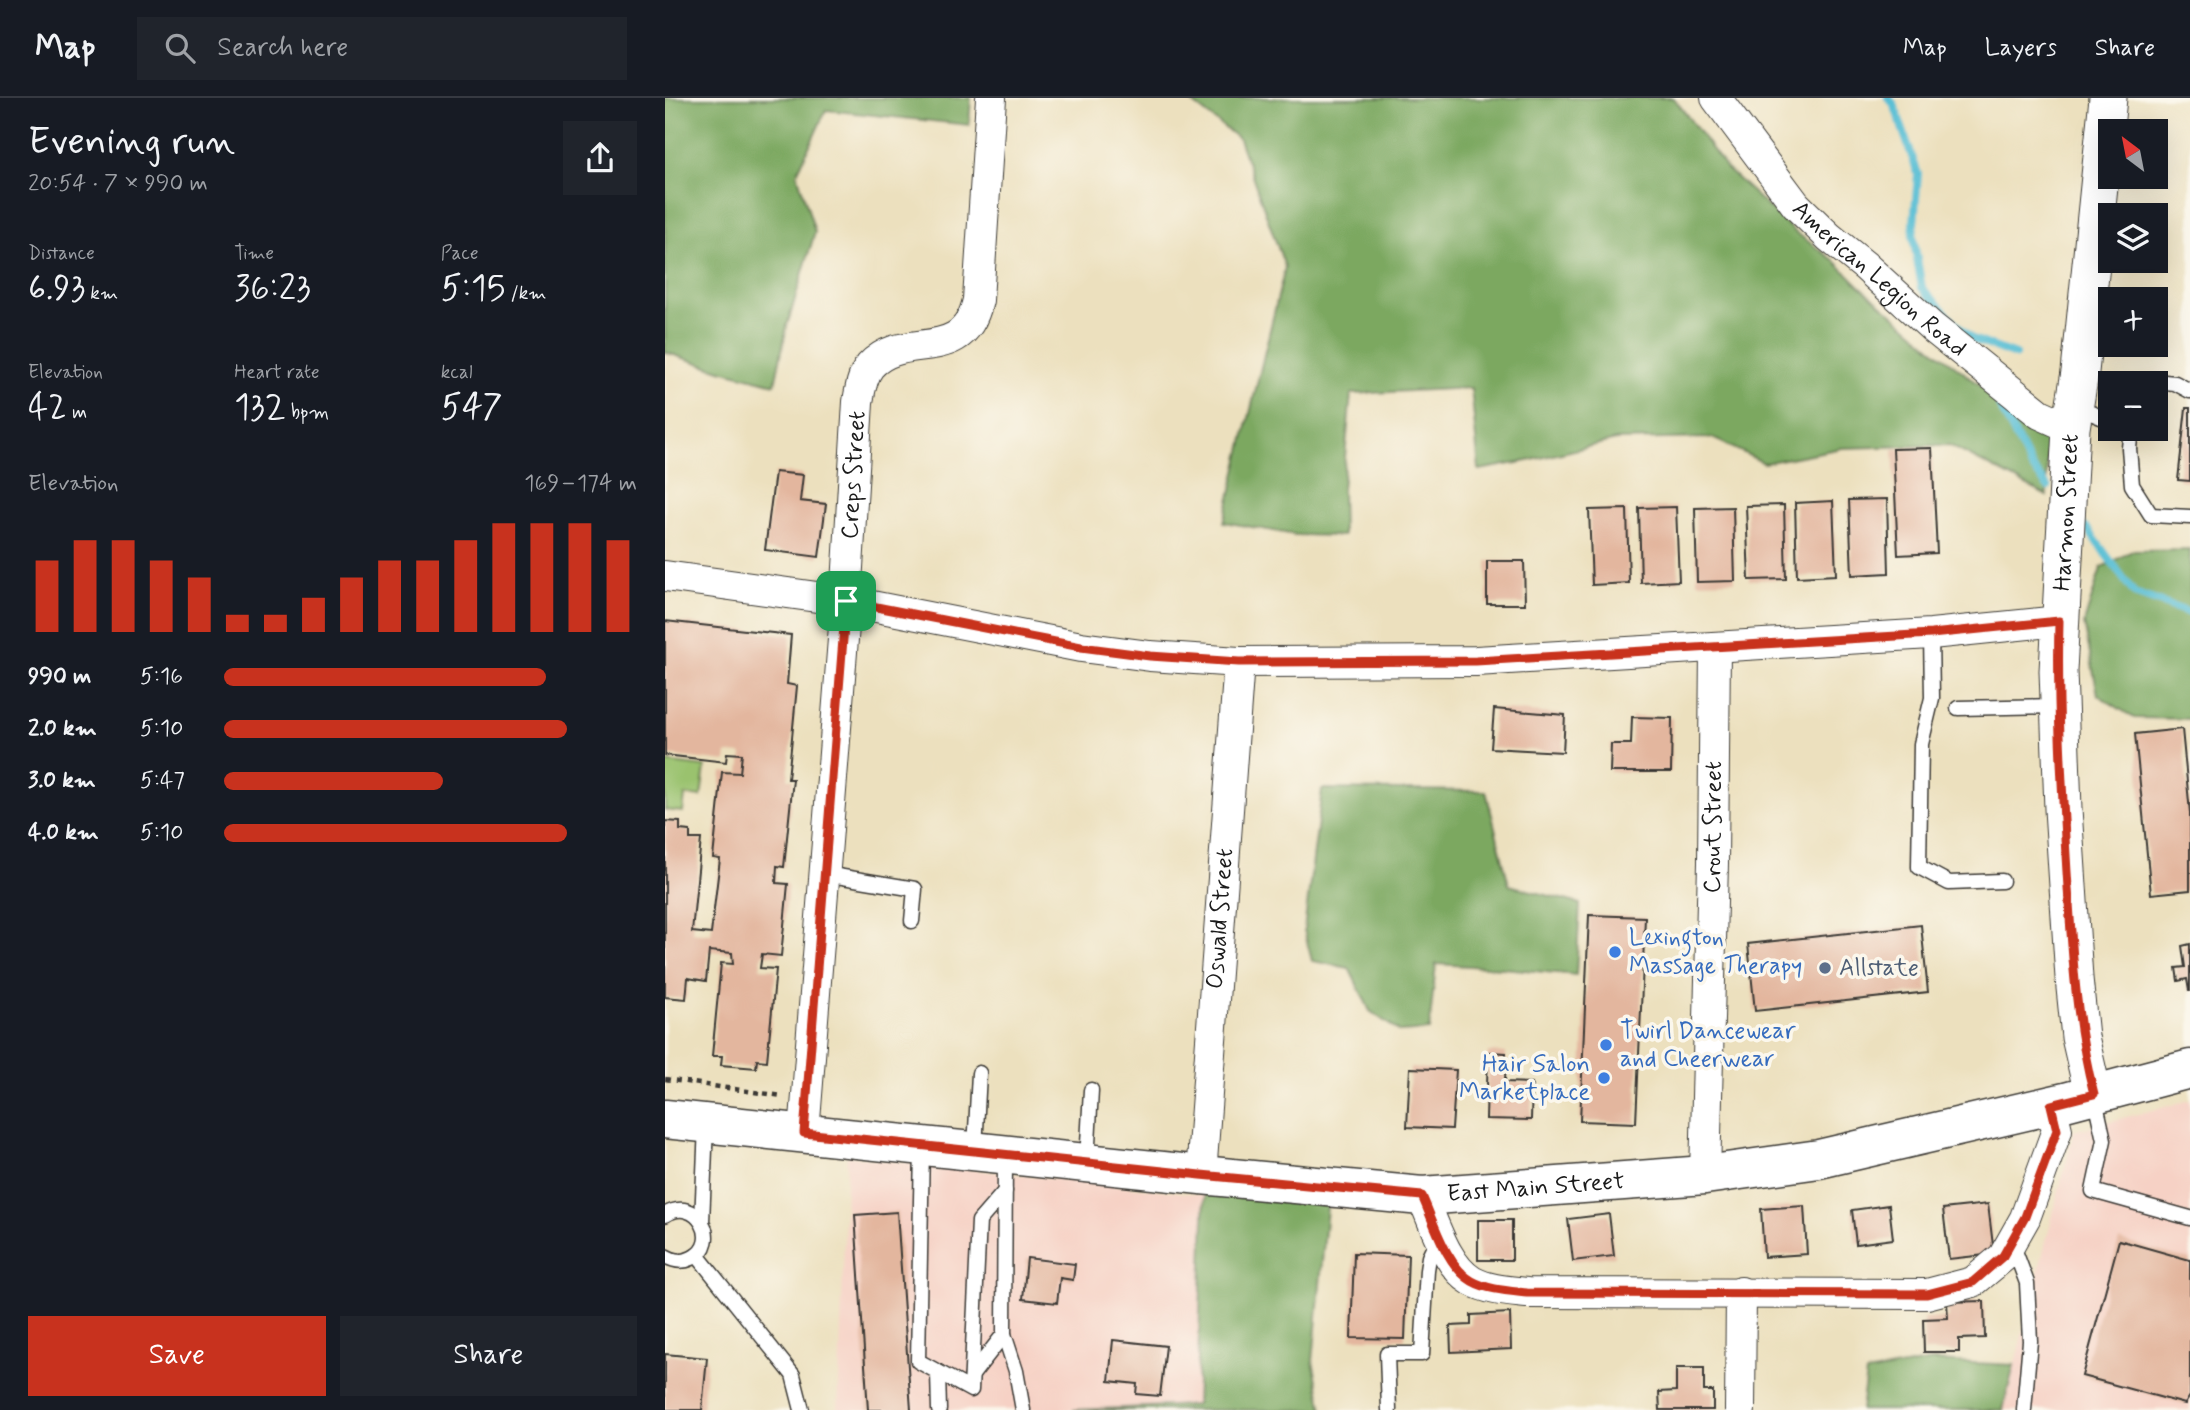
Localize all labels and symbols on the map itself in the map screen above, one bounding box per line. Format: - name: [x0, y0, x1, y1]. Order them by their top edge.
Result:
- north arrow: [2098, 119, 2168, 189]
- street label: American Legion Road: [1785, 194, 1973, 364]
- street label: Creps Street: [834, 410, 873, 540]
- street label: Harmon Street: [2047, 433, 2086, 592]
- pin: [816, 571, 876, 631]
- street label: Crout Street: [1697, 761, 1729, 894]
- street label: Oswald Street: [1199, 847, 1241, 990]
- place label: Lexington Massage Therapy: [1629, 923, 1802, 982]
- marker: Lexington Massage Therapy: [1607, 944, 1623, 960]
- place label: Allstate: [1839, 953, 1919, 984]
- marker: Allstate: [1817, 960, 1833, 976]
- place label: Twirl Dancewear and Cheerwear: [1620, 1016, 1797, 1075]
- marker: Twirl Dancewear and Cheerwear: [1598, 1037, 1614, 1053]
- place label: Hair Salon Marketplace: [1459, 1049, 1590, 1108]
- marker: Hair Salon Marketplace: [1596, 1070, 1612, 1086]
- street label: East Main Street: [1446, 1166, 1626, 1210]

